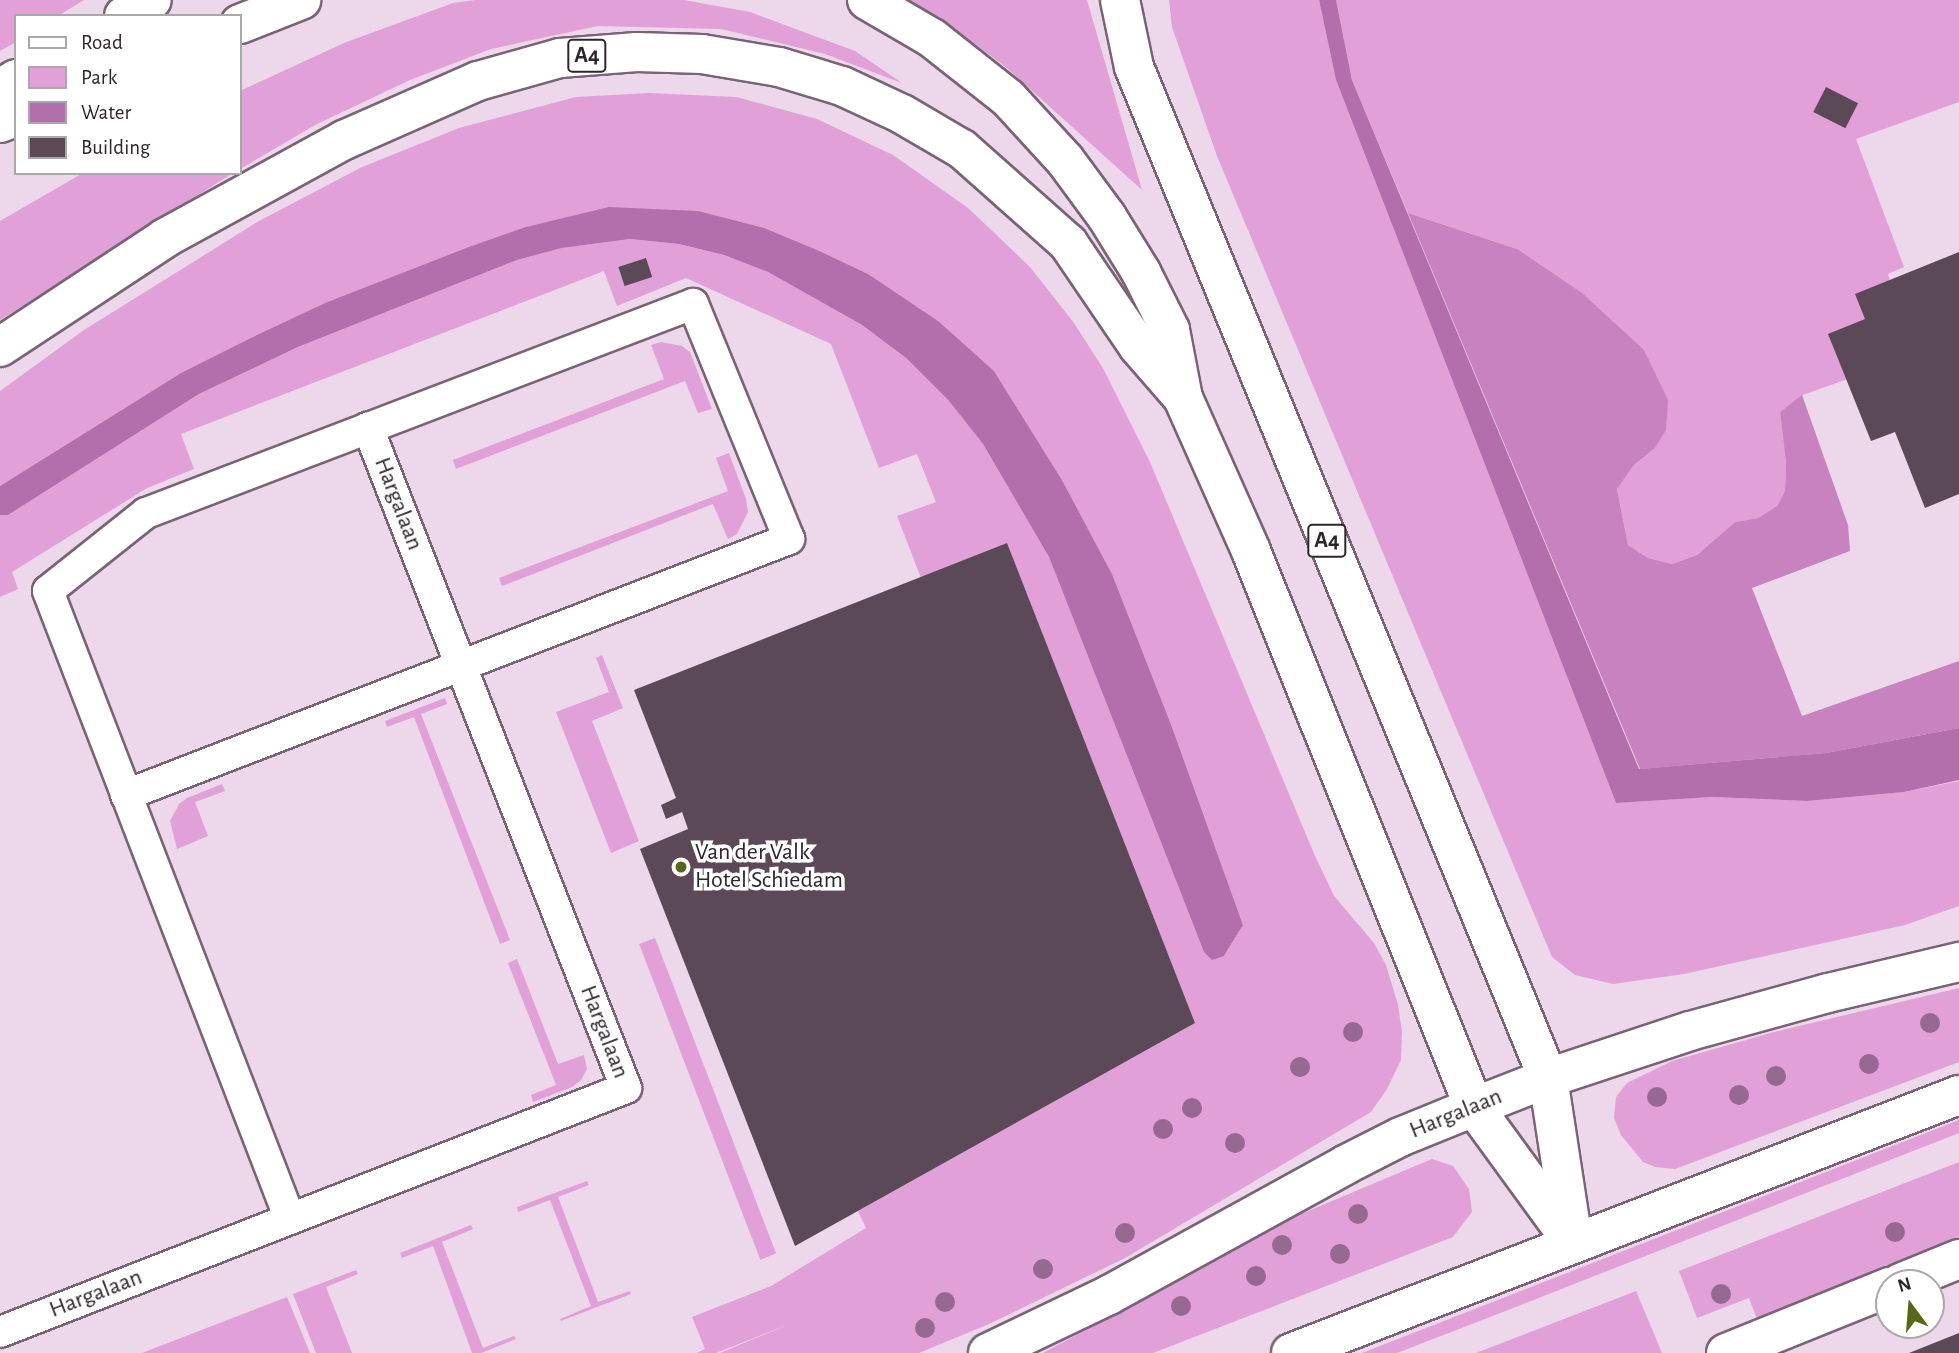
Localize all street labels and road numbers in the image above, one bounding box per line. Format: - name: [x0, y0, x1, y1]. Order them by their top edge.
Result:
- road number: A4: [566, 36, 608, 76]
- street label: Hargalaan: [367, 453, 429, 555]
- road number: A4: [1306, 522, 1348, 561]
- street label: Hargalaan: [573, 981, 635, 1083]
- street label: Hargalaan: [1406, 1082, 1506, 1146]
- street label: Hargalaan: [45, 1263, 147, 1325]

